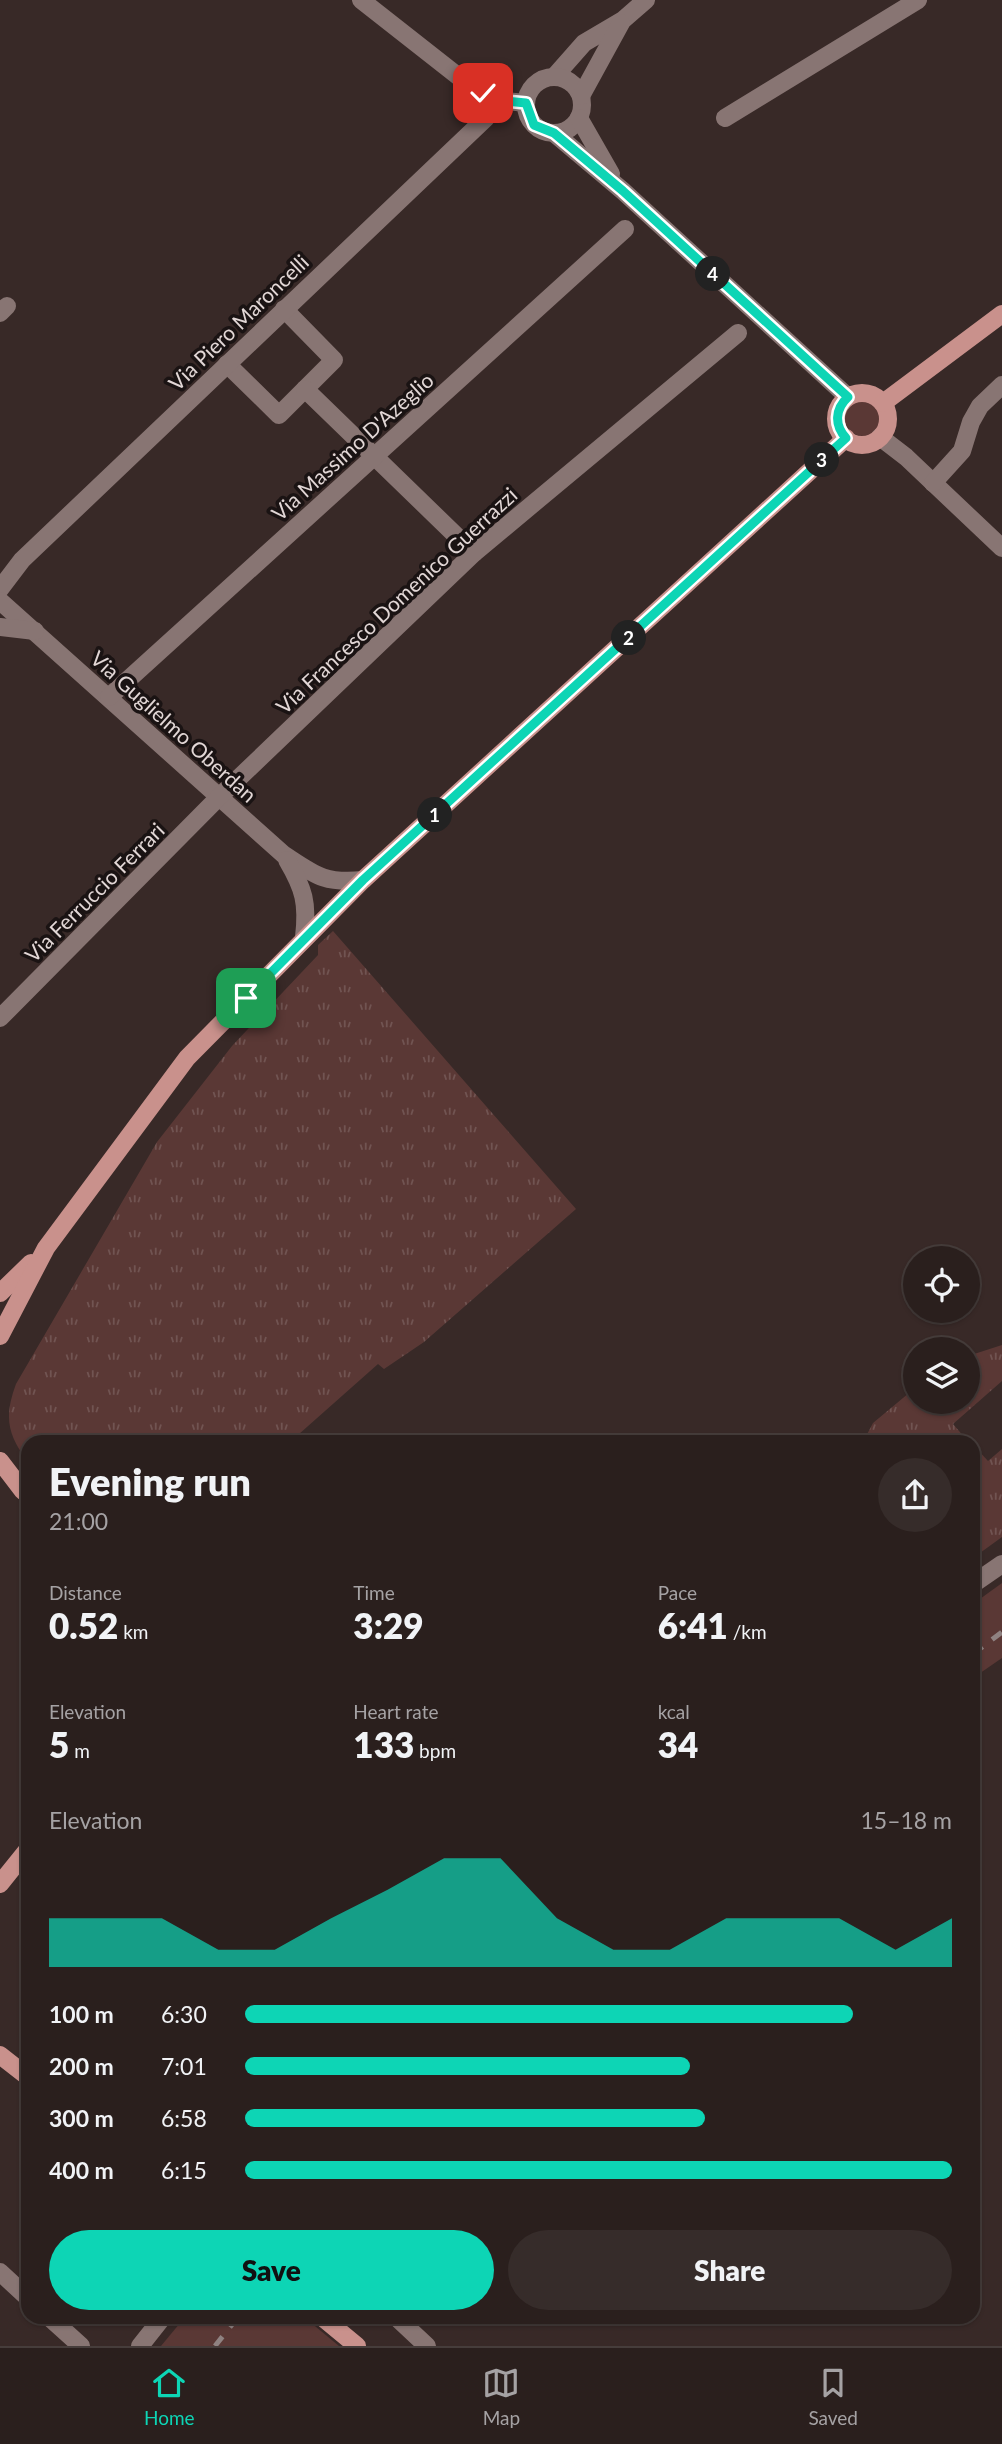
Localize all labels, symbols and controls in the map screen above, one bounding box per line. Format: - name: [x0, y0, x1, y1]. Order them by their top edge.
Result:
- pin: [453, 63, 513, 123]
- icon: check: [464, 74, 502, 112]
- street label: Via Piero Maroncelli: [163, 249, 313, 395]
- pin: 4: [696, 256, 730, 292]
- text: 4: [707, 262, 718, 285]
- street label: Via Massimo D'Azeglio: [266, 367, 438, 525]
- pin: 3: [804, 442, 840, 477]
- text: 3: [816, 448, 827, 471]
- street label: Via Francesco Domenico Guerrazzi: [270, 482, 522, 718]
- pin: 2: [612, 620, 646, 656]
- text: 2: [623, 626, 634, 649]
- street label: Via Guglielmo Oberdan: [86, 645, 262, 807]
- pin: 1: [418, 798, 452, 832]
- text: 1: [429, 803, 440, 826]
- street label: Via Ferruccio Ferrari: [19, 817, 169, 967]
- pin: [216, 968, 276, 1028]
- icon: arrive: [227, 979, 265, 1017]
- map controls: [903, 1246, 980, 1414]
- button: locate: [903, 1246, 980, 1323]
- button: layers: [903, 1337, 980, 1414]
- text: Evening run: [49, 1458, 251, 1504]
- button: share: [878, 1458, 952, 1532]
- text: 21:00: [49, 1507, 108, 1535]
- text: Distance: [49, 1581, 122, 1604]
- text: Time: [353, 1581, 395, 1604]
- text: Pace: [658, 1581, 697, 1604]
- text: 0.52: [49, 1604, 118, 1646]
- text: 3:29: [353, 1604, 424, 1646]
- text: 6:41: [658, 1604, 728, 1646]
- text: km: [118, 1620, 148, 1643]
- text: /km: [728, 1620, 767, 1643]
- text: Elevation: [49, 1700, 126, 1723]
- text: Heart rate: [353, 1700, 439, 1723]
- text: kcal: [658, 1700, 690, 1723]
- text: 5: [49, 1723, 69, 1765]
- text: 133: [353, 1723, 414, 1765]
- text: 34: [658, 1723, 698, 1765]
- text: m: [69, 1739, 90, 1762]
- text: bpm: [414, 1739, 456, 1762]
- text: Elevation: [49, 1806, 142, 1834]
- text: 15–18 m: [860, 1806, 952, 1834]
- text: 100 m: [49, 2000, 114, 2028]
- text: 6:30: [161, 2000, 207, 2028]
- text: 200 m: [49, 2052, 114, 2080]
- text: 7:01: [161, 2052, 207, 2080]
- text: 300 m: [49, 2104, 114, 2132]
- text: 6:58: [161, 2104, 207, 2132]
- text: 400 m: [49, 2156, 114, 2184]
- text: 6:15: [161, 2156, 207, 2184]
- button: Save: [49, 2230, 494, 2310]
- button: Share: [508, 2230, 952, 2310]
- tab: Home: [144, 2364, 195, 2429]
- tab: Map: [482, 2364, 520, 2429]
- tab: Saved: [808, 2364, 858, 2429]

